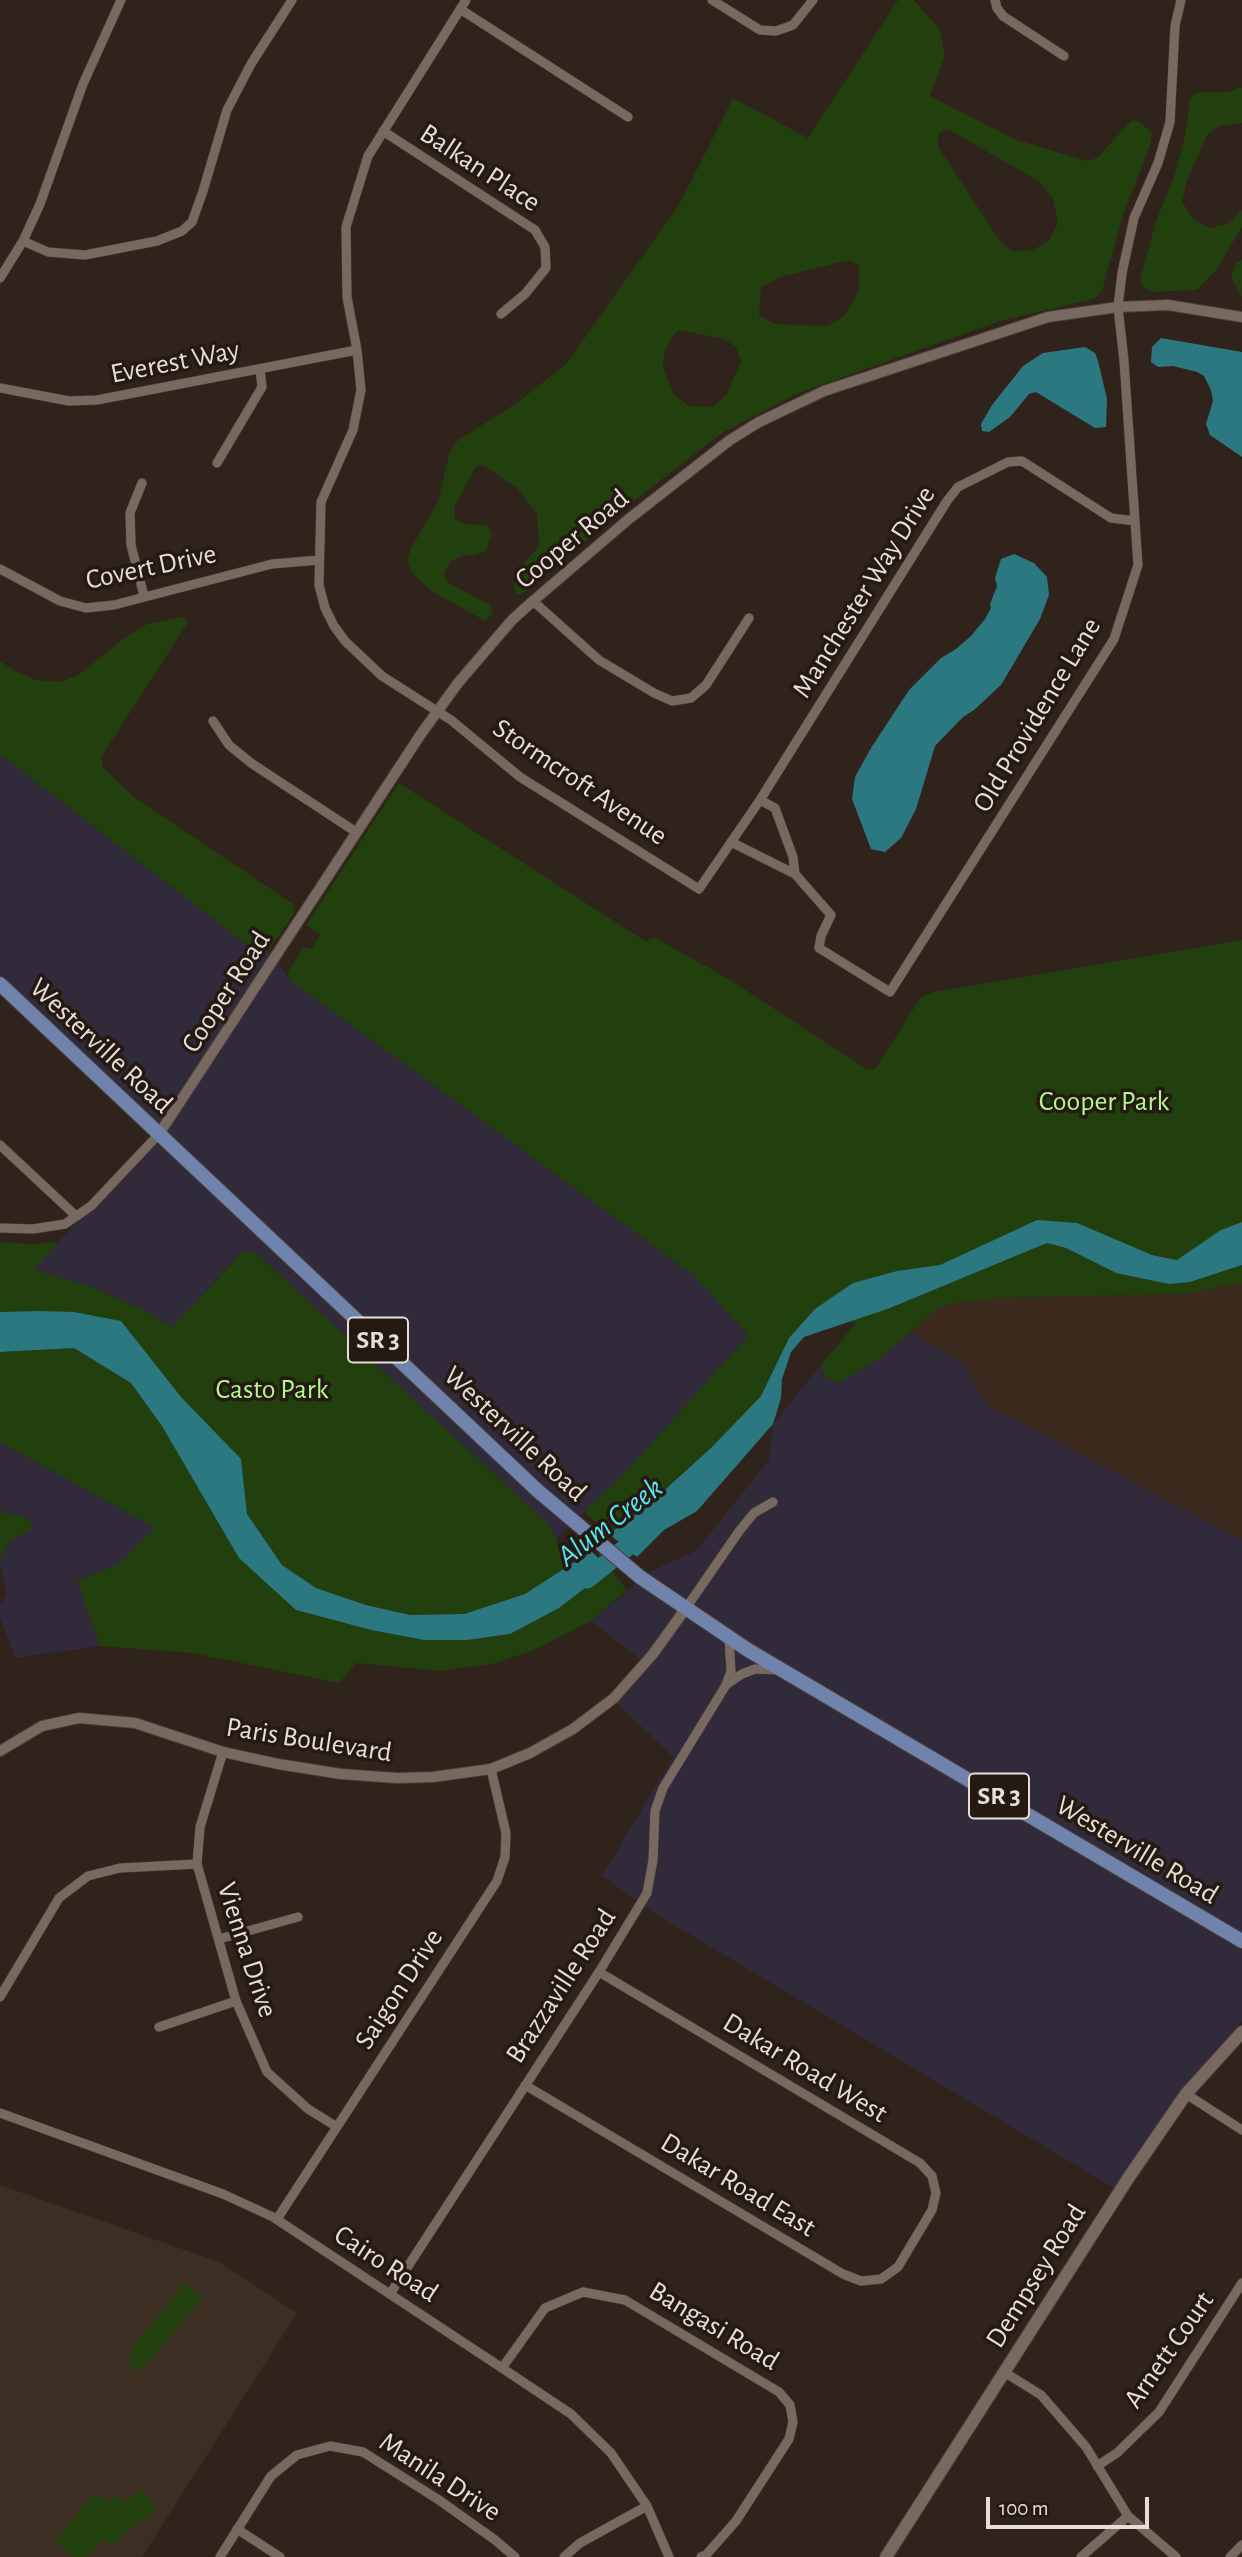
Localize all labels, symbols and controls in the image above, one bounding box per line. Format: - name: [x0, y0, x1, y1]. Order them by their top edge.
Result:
- street label: Balkan Place: [413, 117, 547, 219]
- street label: Everest Way: [108, 333, 242, 391]
- street label: Manchester Way Drive: [785, 480, 943, 704]
- street label: Cooper Road: [508, 482, 636, 596]
- street label: Covert Drive: [83, 537, 219, 597]
- street label: Old Providence Lane: [966, 612, 1108, 818]
- street label: Stormcroft Avenue: [486, 711, 674, 853]
- street label: Cooper Road: [174, 925, 278, 1059]
- street label: Westerville Road: [22, 971, 180, 1121]
- park label: Cooper Park: [1039, 1085, 1169, 1119]
- road number: SR 3: [348, 1317, 408, 1362]
- street label: Westerville Road: [436, 1359, 594, 1509]
- park label: Casto Park: [215, 1373, 329, 1407]
- water label: Alum Creek: [550, 1470, 670, 1574]
- street label: Paris Boulevard: [224, 1710, 394, 1770]
- road number: SR 3: [969, 1773, 1029, 1818]
- street label: Westerville Road: [1050, 1788, 1224, 1912]
- street label: Vienna Drive: [209, 1878, 285, 2022]
- street label: Brazzaville Road: [498, 1902, 624, 2070]
- street label: Saigon Drive: [348, 1922, 450, 2056]
- street label: Dakar Road West: [717, 2006, 893, 2130]
- street label: Dakar Road East: [654, 2126, 822, 2244]
- street label: Dempsey Road: [979, 2198, 1093, 2354]
- street label: Cairo Road: [328, 2218, 444, 2310]
- street label: Bangasi Road: [643, 2274, 785, 2378]
- street label: Arnett Court: [1117, 2285, 1221, 2415]
- street label: Manila Drive: [373, 2425, 507, 2529]
- scale bar: [990, 2484, 1153, 2528]
- text: 100 m: [999, 2498, 1049, 2519]

